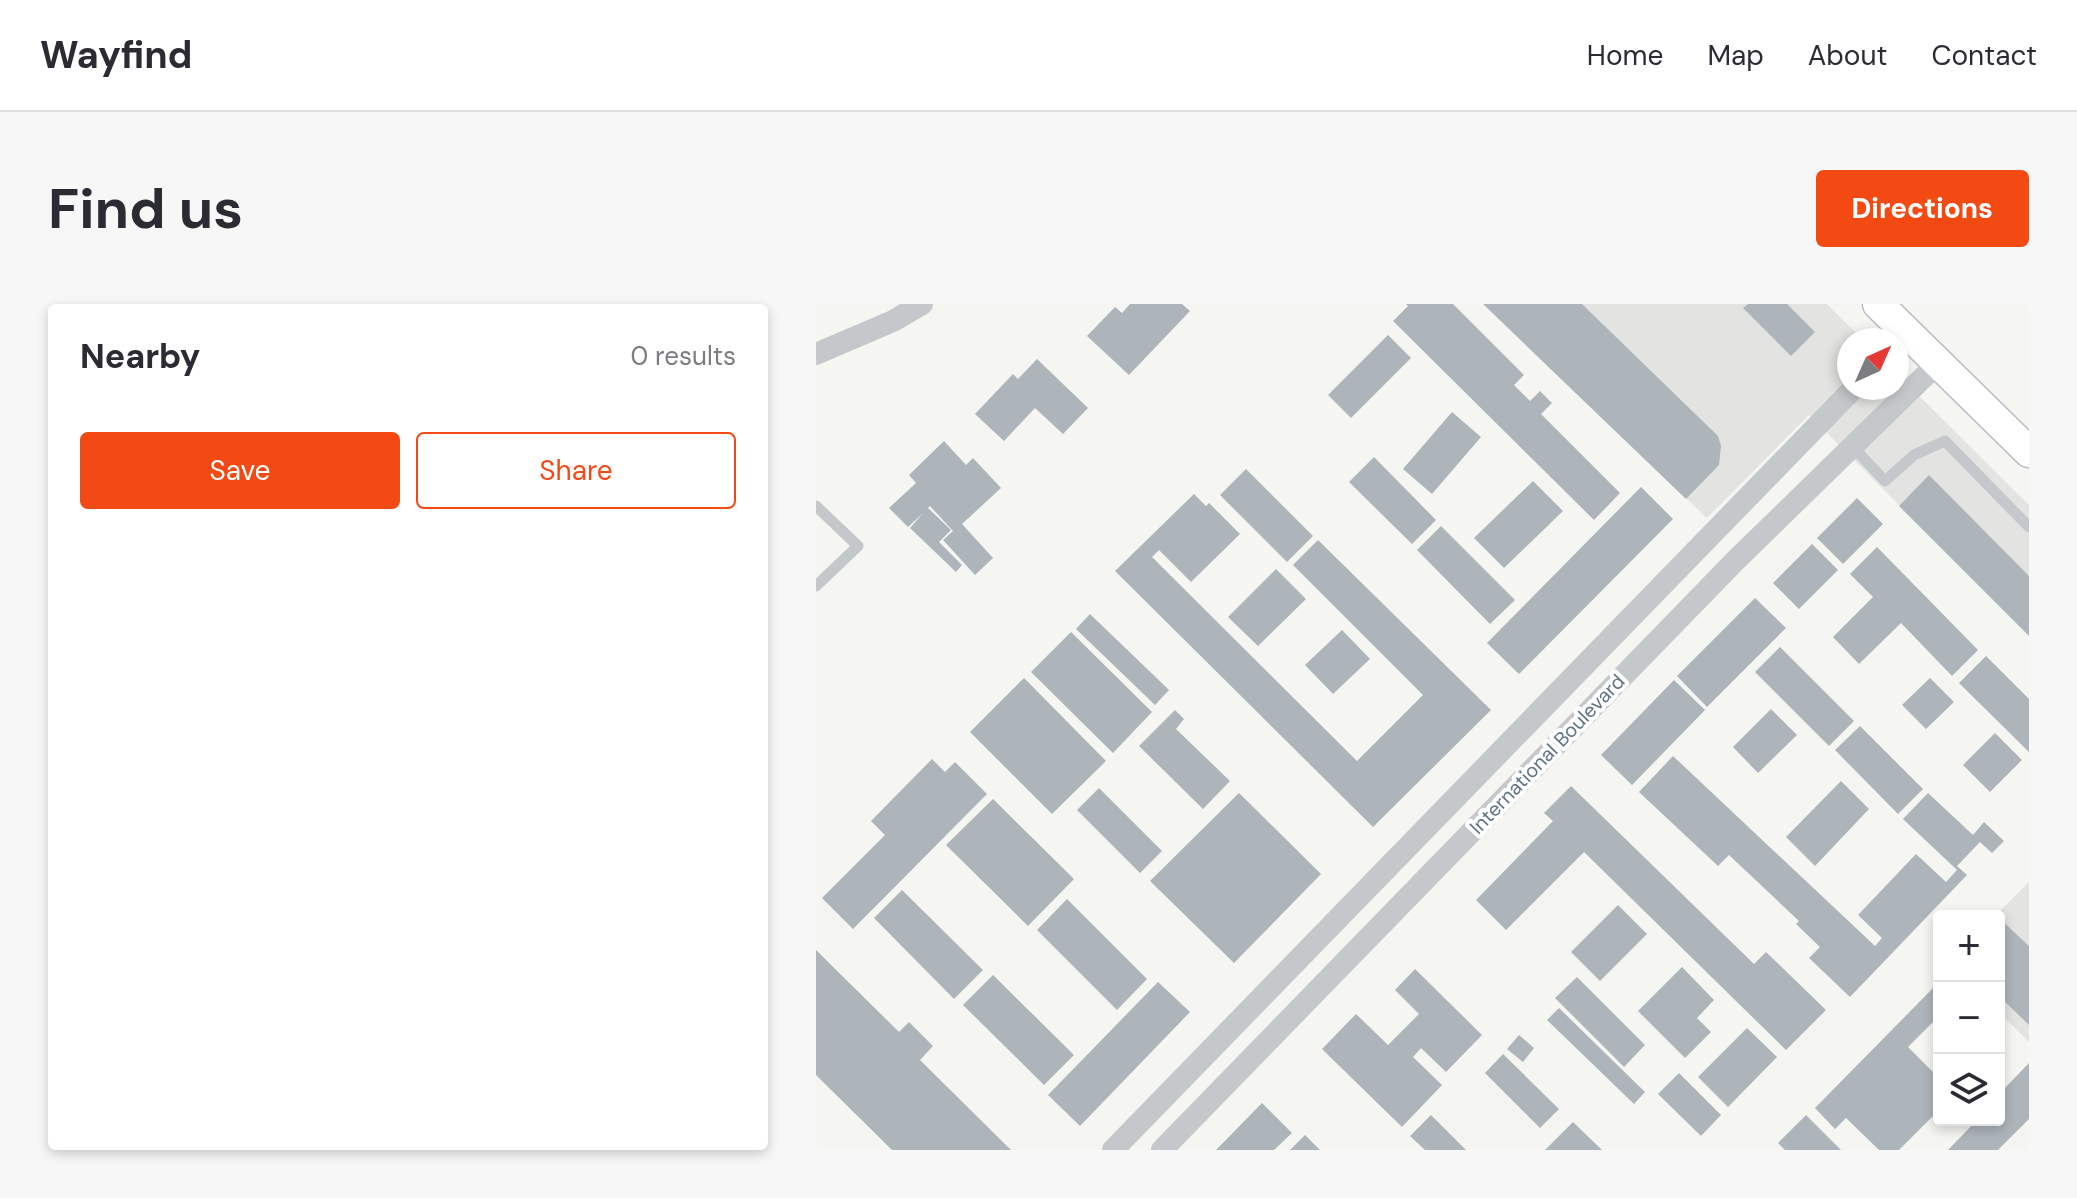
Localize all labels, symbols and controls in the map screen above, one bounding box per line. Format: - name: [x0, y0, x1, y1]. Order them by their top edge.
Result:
- text: Wayfind: [40, 30, 193, 80]
- text: Home: [1587, 37, 1663, 74]
- text: Map: [1707, 37, 1764, 74]
- text: About: [1808, 37, 1887, 74]
- text: Contact: [1931, 37, 2037, 74]
- button: Directions: [1816, 170, 2029, 247]
- text: Find us: [48, 172, 243, 245]
- north arrow: [1837, 328, 1909, 400]
- text: Nearby: [80, 334, 200, 379]
- text: 0 results: [630, 339, 736, 373]
- button: Save: [80, 432, 400, 509]
- button: Share: [416, 432, 736, 509]
- street label: International Boulevard: [1464, 669, 1630, 839]
- map controls: [1933, 910, 2005, 1126]
- button: +: [1933, 910, 2005, 982]
- button: −: [1933, 982, 2005, 1054]
- button: layers: [1933, 1054, 2005, 1126]

